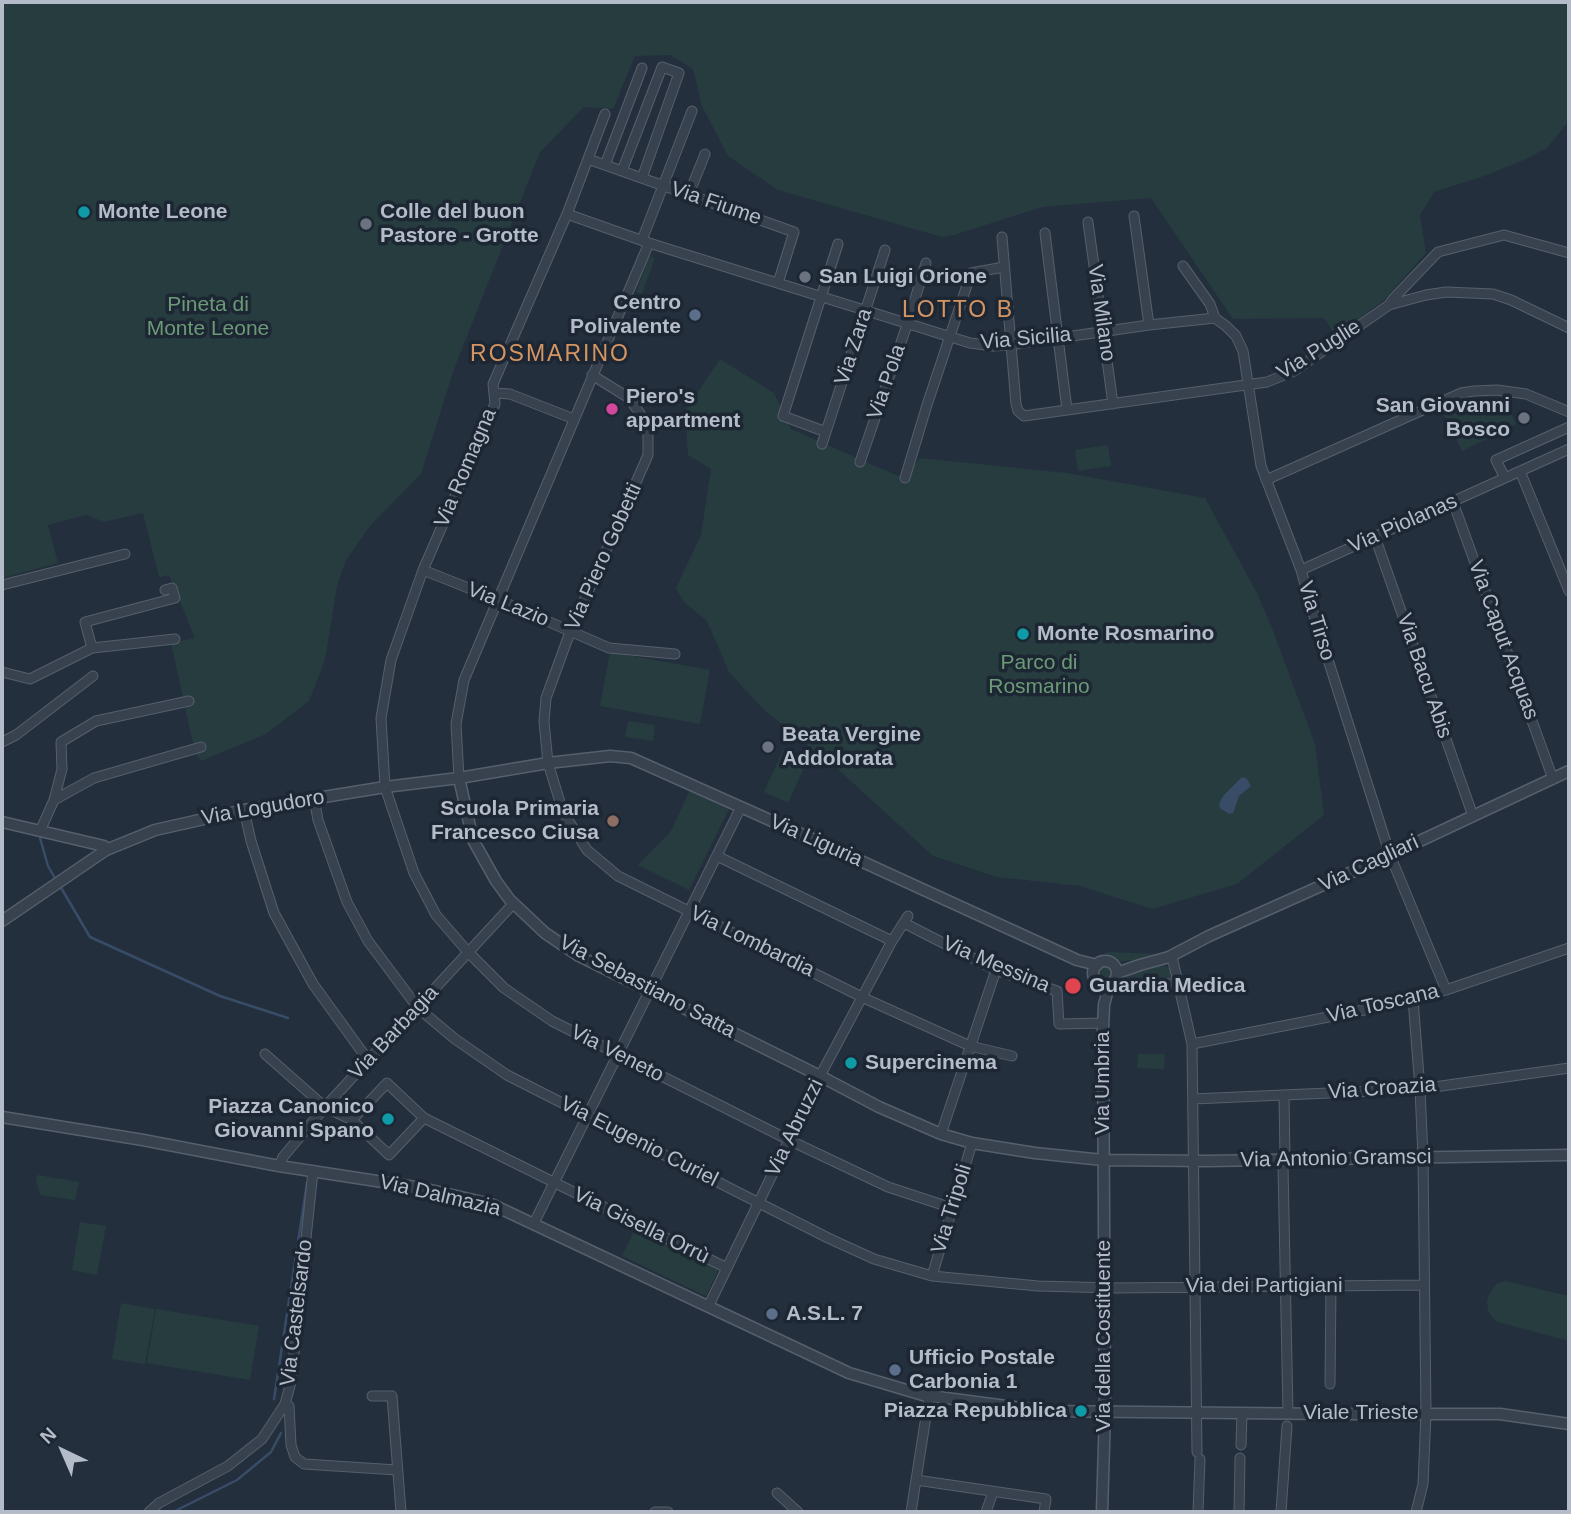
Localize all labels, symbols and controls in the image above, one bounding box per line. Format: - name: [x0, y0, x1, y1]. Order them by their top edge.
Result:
- street label: Via Fiume: [667, 177, 765, 231]
- place label: Monte Leone: [98, 199, 227, 225]
- place label: Colle del buon Pastore - Grotte: [380, 199, 539, 249]
- marker: Monte Leone: [76, 204, 92, 220]
- marker: Colle del buon Pastore - Grotte: [358, 216, 374, 232]
- street label: Via Milano: [1082, 263, 1120, 363]
- place label: San Luigi Orione: [819, 264, 987, 290]
- marker: San Luigi Orione: [797, 269, 813, 285]
- place label: Centro Polivalente: [570, 290, 681, 340]
- park label: Pineta di Monte Leone: [147, 292, 269, 342]
- district label: LOTTO B: [903, 297, 1013, 325]
- street label: Via Zara: [830, 306, 878, 388]
- marker: Centro Polivalente: [687, 307, 703, 323]
- street label: Via Puglie: [1272, 314, 1366, 386]
- street label: Via Sicilia: [980, 322, 1072, 356]
- district label: ROSMARINO: [471, 341, 629, 369]
- street label: Via Pola: [862, 341, 912, 423]
- place label: Piero's appartment: [626, 384, 740, 434]
- place label: San Giovanni Bosco: [1376, 393, 1510, 443]
- marker: Piero's appartment: [604, 401, 620, 417]
- street label: Via Romagna: [430, 405, 502, 531]
- marker: San Giovanni Bosco: [1516, 410, 1532, 426]
- street label: Via Piero Gobetti: [560, 480, 648, 634]
- street label: Via Piolanas: [1345, 489, 1461, 559]
- street label: Via Caput Acquas: [1462, 557, 1544, 723]
- street label: Via Lazio: [463, 577, 553, 633]
- street label: Via Tirso: [1292, 578, 1340, 664]
- street label: Via Bacu Abis: [1391, 610, 1457, 742]
- place label: Monte Rosmarino: [1037, 621, 1214, 647]
- marker: Monte Rosmarino: [1015, 626, 1031, 642]
- park label: Parco di Rosmarino: [988, 650, 1090, 700]
- place label: Beata Vergine Addolorata: [782, 722, 921, 772]
- marker: Beata Vergine Addolorata: [760, 739, 776, 755]
- street label: Via Logudoro: [199, 785, 327, 831]
- place label: Scuola Primaria Francesco Ciusa: [431, 796, 599, 846]
- street label: Via Liguria: [766, 809, 866, 873]
- marker: Scuola Primaria Francesco Ciusa: [605, 813, 621, 829]
- street label: Via Cagliari: [1315, 830, 1423, 898]
- street label: Via Lombardia: [686, 901, 818, 983]
- street label: Via Sebastiano Satta: [555, 930, 739, 1044]
- street label: Via Messina: [939, 931, 1053, 999]
- place label: Guardia Medica: [1089, 973, 1245, 999]
- marker: Guardia Medica: [1063, 976, 1083, 996]
- street label: Via Toscana: [1325, 979, 1441, 1029]
- street label: Via Barbagia: [344, 981, 444, 1085]
- street label: Via Veneto: [566, 1020, 668, 1088]
- street label: Via Umbria: [1090, 1031, 1116, 1135]
- place label: Supercinema: [865, 1050, 997, 1076]
- marker: Supercinema: [843, 1055, 859, 1071]
- street label: Via Croazia: [1327, 1073, 1437, 1105]
- street label: Via Abruzzi: [760, 1075, 830, 1181]
- street label: Via Eugenio Curiel: [556, 1091, 722, 1193]
- place label: Piazza Canonico Giovanni Spano: [208, 1094, 374, 1144]
- marker: Piazza Canonico Giovanni Spano: [380, 1111, 396, 1127]
- street label: Via Antonio Gramsci: [1240, 1145, 1432, 1173]
- street label: Via Tripoli: [926, 1161, 978, 1257]
- street label: Via Dalmazia: [377, 1170, 503, 1222]
- street label: Via Gisella Orrù: [569, 1182, 713, 1270]
- street label: Via Castelsardo: [275, 1238, 319, 1388]
- street label: Via della Costituente: [1091, 1240, 1117, 1432]
- street label: Via dei Partigiani: [1185, 1273, 1343, 1299]
- place label: A.S.L. 7: [786, 1301, 863, 1327]
- marker: A.S.L. 7: [764, 1306, 780, 1322]
- place label: Ufficio Postale Carbonia 1: [909, 1345, 1055, 1395]
- marker: Ufficio Postale Carbonia 1: [887, 1362, 903, 1378]
- place label: Piazza Repubblica: [884, 1398, 1067, 1424]
- street label: Viale Trieste: [1303, 1400, 1419, 1426]
- marker: Piazza Repubblica: [1073, 1403, 1089, 1419]
- north arrow: [28, 1416, 98, 1486]
- text: N: [36, 1423, 60, 1448]

